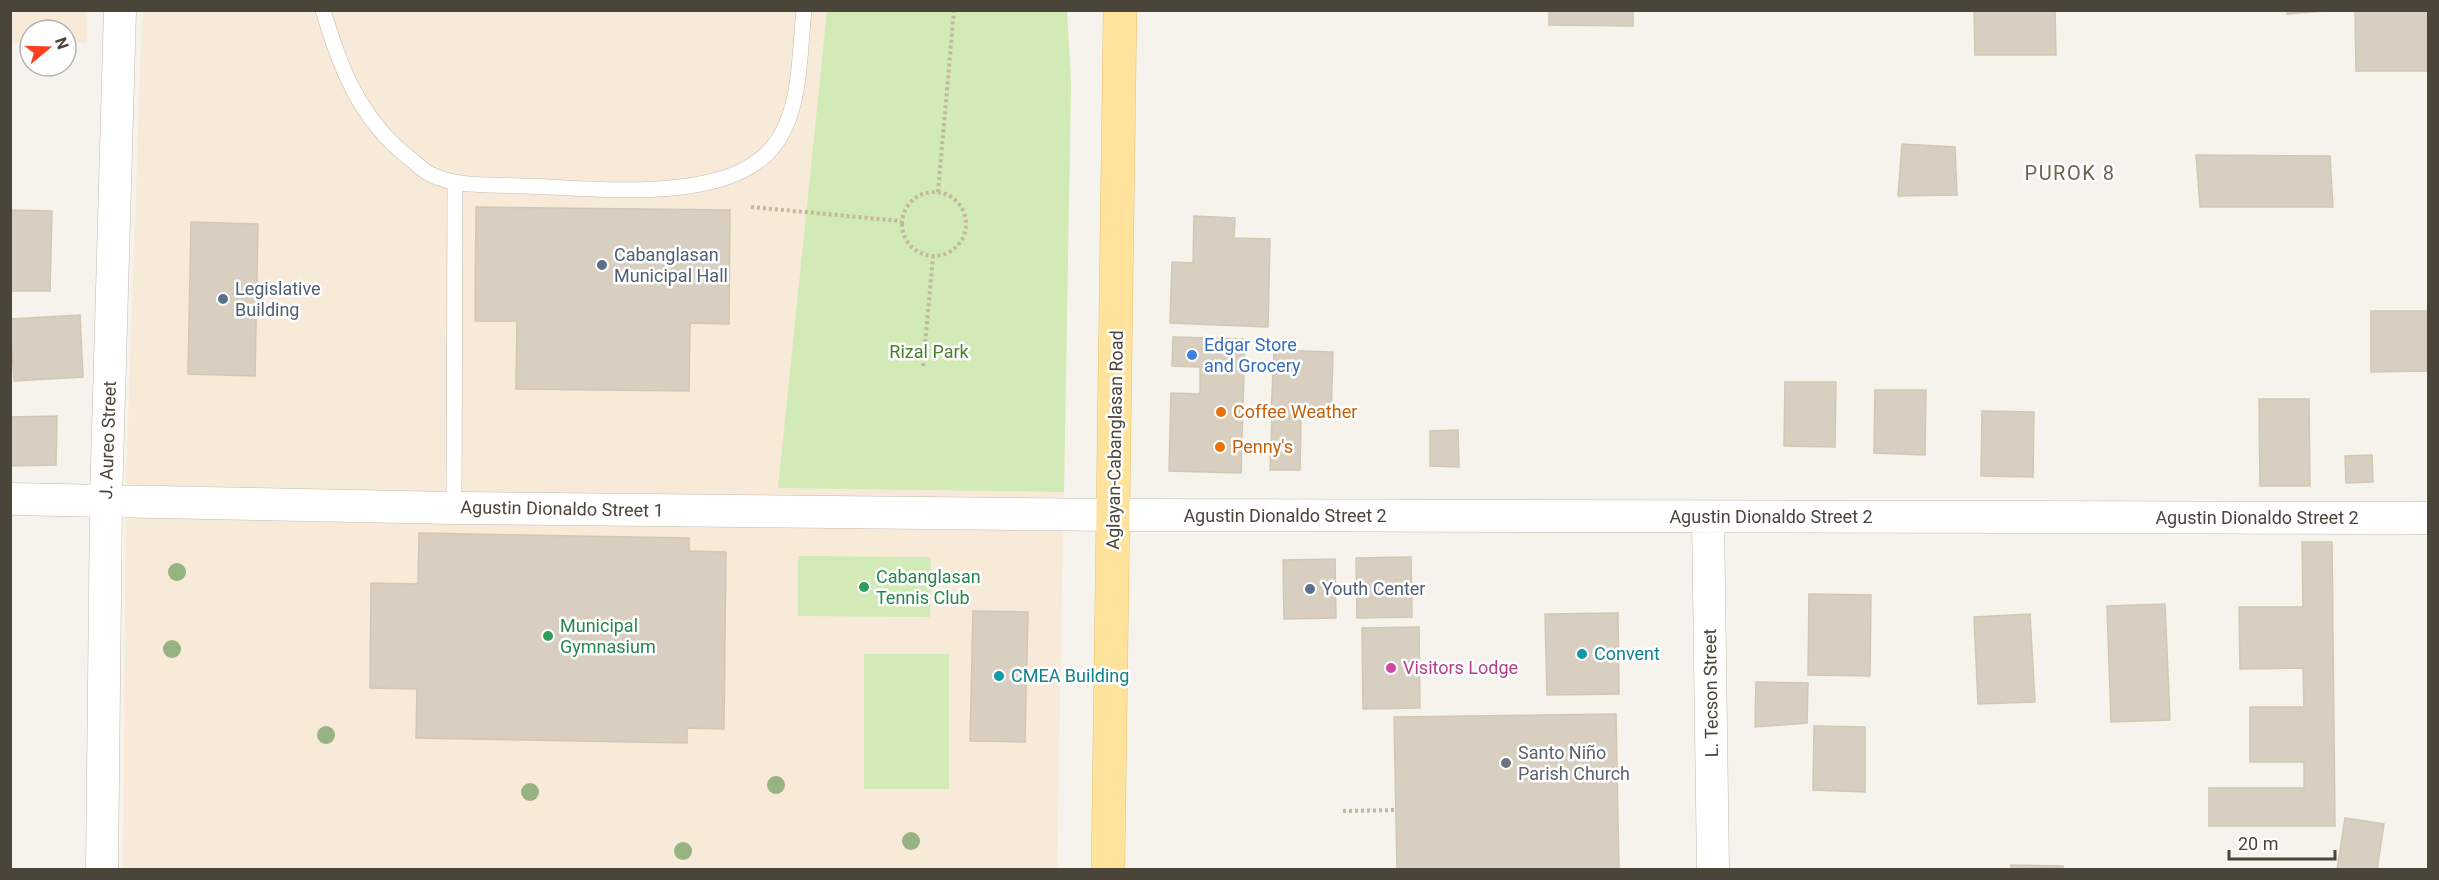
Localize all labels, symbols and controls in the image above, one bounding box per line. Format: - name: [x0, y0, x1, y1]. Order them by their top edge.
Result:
- north arrow: [18, 18, 78, 78]
- text: N: [51, 35, 73, 52]
- district label: PUROK 8: [2025, 161, 2115, 185]
- place label: Cabanglasan Municipal Hall: [614, 244, 728, 286]
- marker: Cabanglasan Municipal Hall: [595, 258, 609, 272]
- place label: Legislative Building: [235, 278, 321, 320]
- marker: Legislative Building: [216, 292, 230, 306]
- street label: Aglayan-Cabanglasan Road: [1102, 330, 1127, 550]
- place label: Edgar Store and Grocery: [1204, 334, 1301, 376]
- park label: Rizal Park: [889, 341, 970, 362]
- marker: Edgar Store and Grocery: [1185, 348, 1199, 362]
- street label: J. Aureo Street: [95, 380, 120, 500]
- place label: Coffee Weather: [1233, 401, 1357, 422]
- marker: Coffee Weather: [1214, 405, 1228, 419]
- place label: Penny's: [1232, 436, 1293, 457]
- marker: Penny's: [1213, 440, 1227, 454]
- street label: Agustin Dionaldo Street 1: [460, 496, 664, 521]
- street label: Agustin Dionaldo Street 2: [1183, 505, 1387, 526]
- street label: Agustin Dionaldo Street 2: [1669, 506, 1873, 527]
- street label: Agustin Dionaldo Street 2: [2155, 507, 2359, 528]
- place label: Cabanglasan Tennis Club: [876, 566, 981, 608]
- place label: Youth Center: [1322, 578, 1425, 599]
- marker: Cabanglasan Tennis Club: [857, 580, 871, 594]
- marker: Youth Center: [1303, 582, 1317, 596]
- place label: Municipal Gymnasium: [560, 615, 656, 657]
- street label: L. Tecson Street: [1699, 628, 1722, 758]
- marker: Municipal Gymnasium: [541, 629, 555, 643]
- place label: Convent: [1594, 643, 1660, 664]
- marker: Convent: [1575, 647, 1589, 661]
- place label: Visitors Lodge: [1403, 657, 1518, 678]
- marker: Visitors Lodge: [1384, 661, 1398, 675]
- place label: CMEA Building: [1011, 665, 1129, 686]
- marker: CMEA Building: [992, 669, 1006, 683]
- place label: Santo Niño Parish Church: [1518, 742, 1630, 784]
- marker: Santo Niño Parish Church: [1499, 756, 1513, 770]
- scale bar: [2229, 823, 2336, 861]
- text: 20 m: [2238, 833, 2278, 854]

